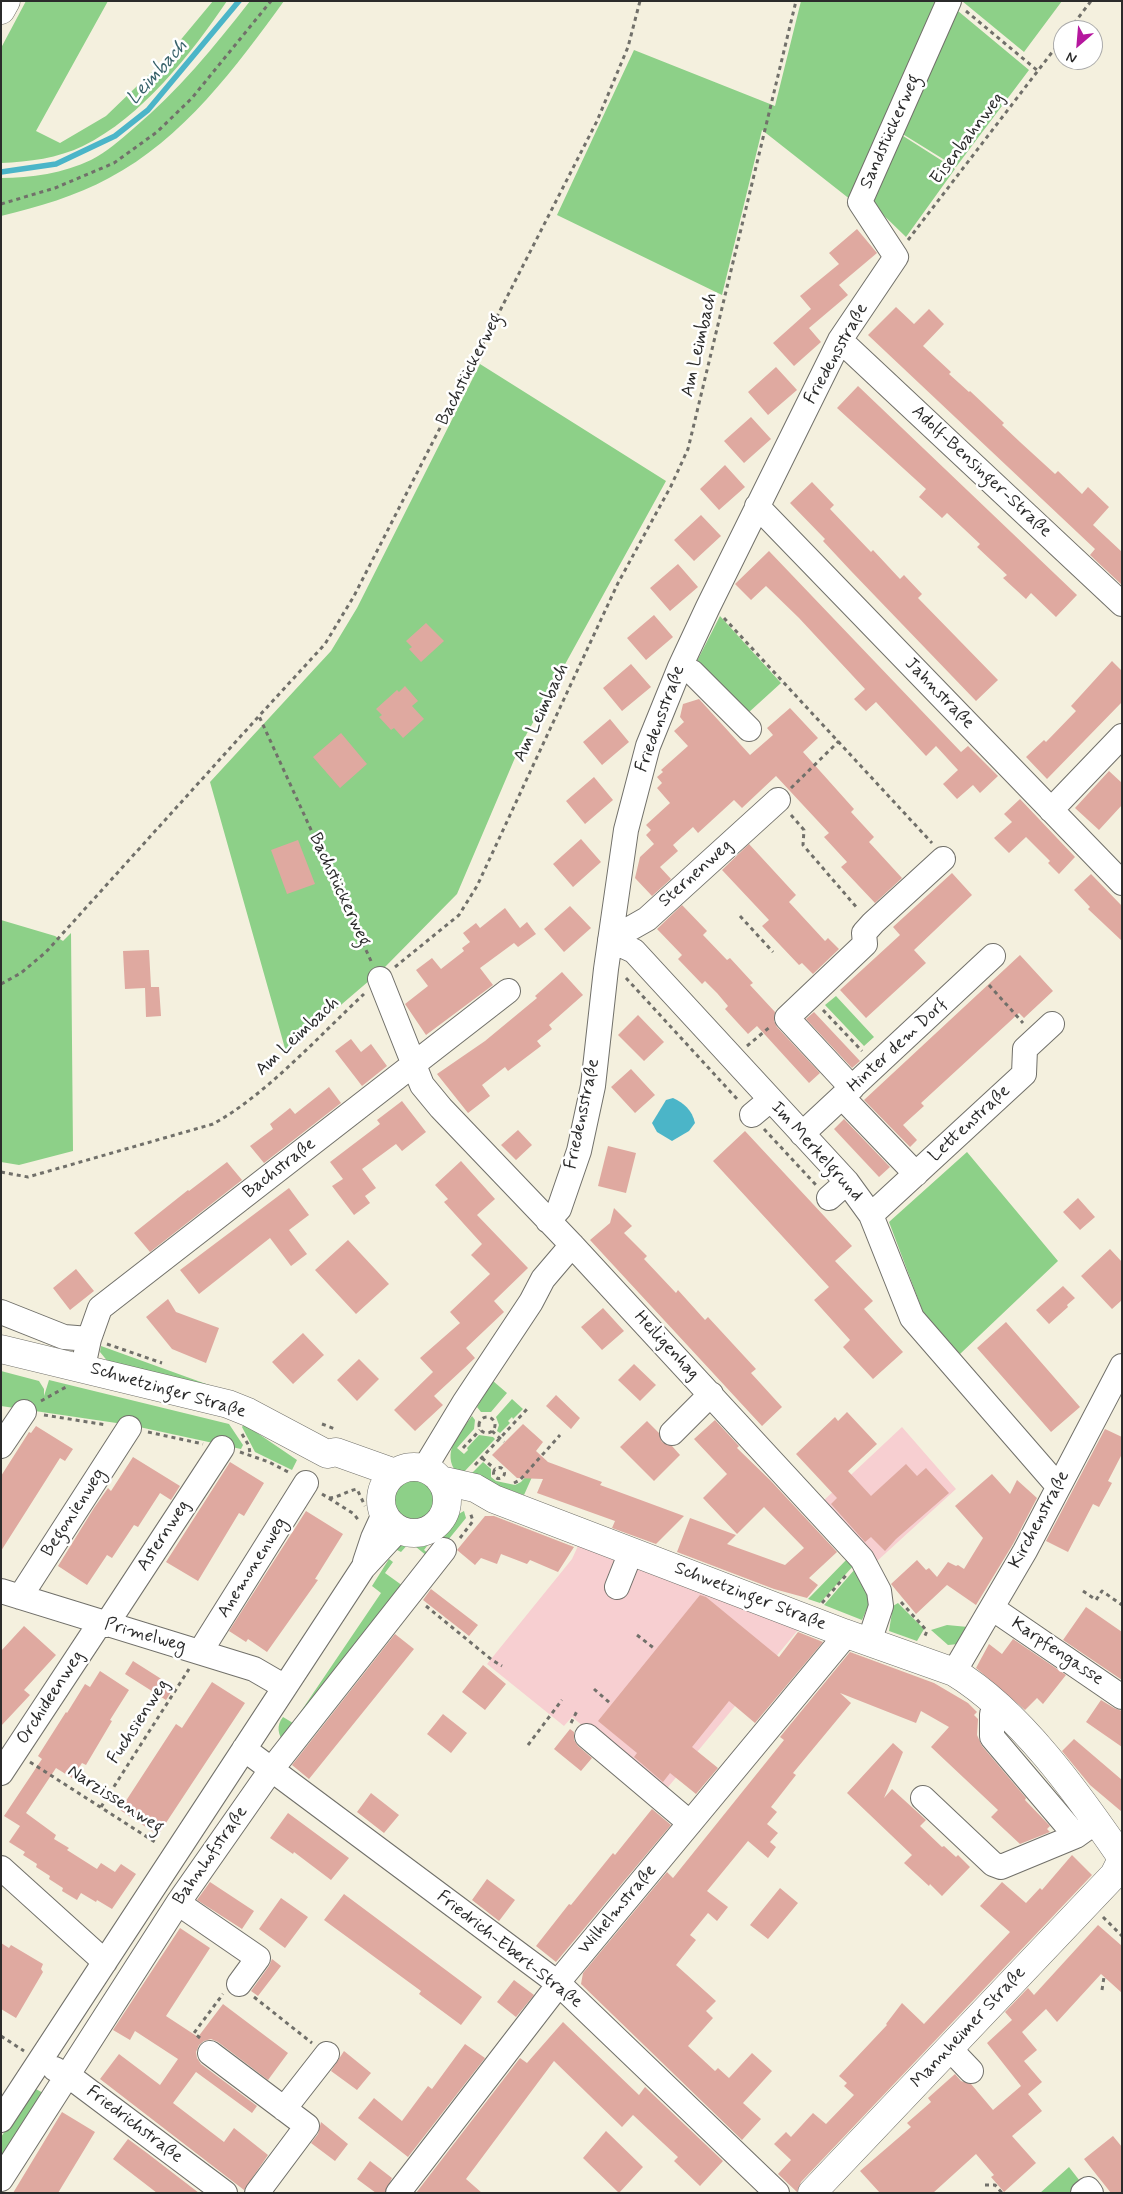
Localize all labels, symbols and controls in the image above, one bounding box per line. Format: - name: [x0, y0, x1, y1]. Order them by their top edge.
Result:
- north arrow: [1053, 20, 1103, 70]
- water label: Leimbach: [123, 36, 193, 110]
- text: N: [1063, 47, 1080, 68]
- street label: Sandstückerweg: [856, 71, 926, 193]
- street label: Eisenbahnweg: [926, 89, 1010, 189]
- street label: Am Leimbach: [678, 291, 722, 399]
- street label: Friedensstraße: [800, 300, 874, 408]
- street label: Bachstückerweg: [433, 310, 507, 430]
- street label: Adolf-Bensinger-Straße: [906, 401, 1056, 543]
- street label: Jahnstraße: [900, 654, 978, 734]
- street label: Am Leimbach: [510, 660, 574, 766]
- street label: Friedensstraße: [632, 663, 690, 775]
- street label: Bachstückerweg: [303, 830, 375, 950]
- street label: Sternenweg: [655, 835, 737, 913]
- street label: Am Leimbach: [252, 993, 344, 1081]
- street label: Hinter dem Dorf: [844, 994, 952, 1098]
- street label: Friedensstraße: [561, 1057, 605, 1171]
- street label: Lettenstraße: [925, 1081, 1015, 1167]
- street label: Im Merkelgrund: [765, 1098, 867, 1206]
- street label: Bachstraße: [239, 1134, 321, 1204]
- street label: Heiligenhag: [629, 1307, 703, 1385]
- street label: Schwetzinger Straße: [88, 1358, 248, 1424]
- street label: Begonienweg: [37, 1465, 111, 1561]
- street label: Kirchenstraße: [1005, 1467, 1075, 1573]
- street label: Asternweg: [133, 1496, 195, 1576]
- street label: Anemonenweg: [214, 1514, 292, 1622]
- street label: Schwetzinger Straße: [671, 1558, 829, 1636]
- street label: Karpfengasse: [1007, 1613, 1107, 1691]
- street label: Primelweg: [102, 1614, 188, 1658]
- street label: Orchideenweg: [13, 1647, 89, 1749]
- street label: Fuchsienweg: [104, 1676, 174, 1768]
- street label: Narzissenweg: [63, 1761, 167, 1839]
- street label: Bahnhofstraße: [169, 1802, 253, 1910]
- street label: Wilhelmstraße: [574, 1861, 662, 1959]
- street label: Friedrich-Ebert-Straße: [432, 1886, 586, 2014]
- street label: Mannheimer Straße: [907, 1963, 1031, 2093]
- street label: Friedrichstraße: [81, 2082, 187, 2168]

